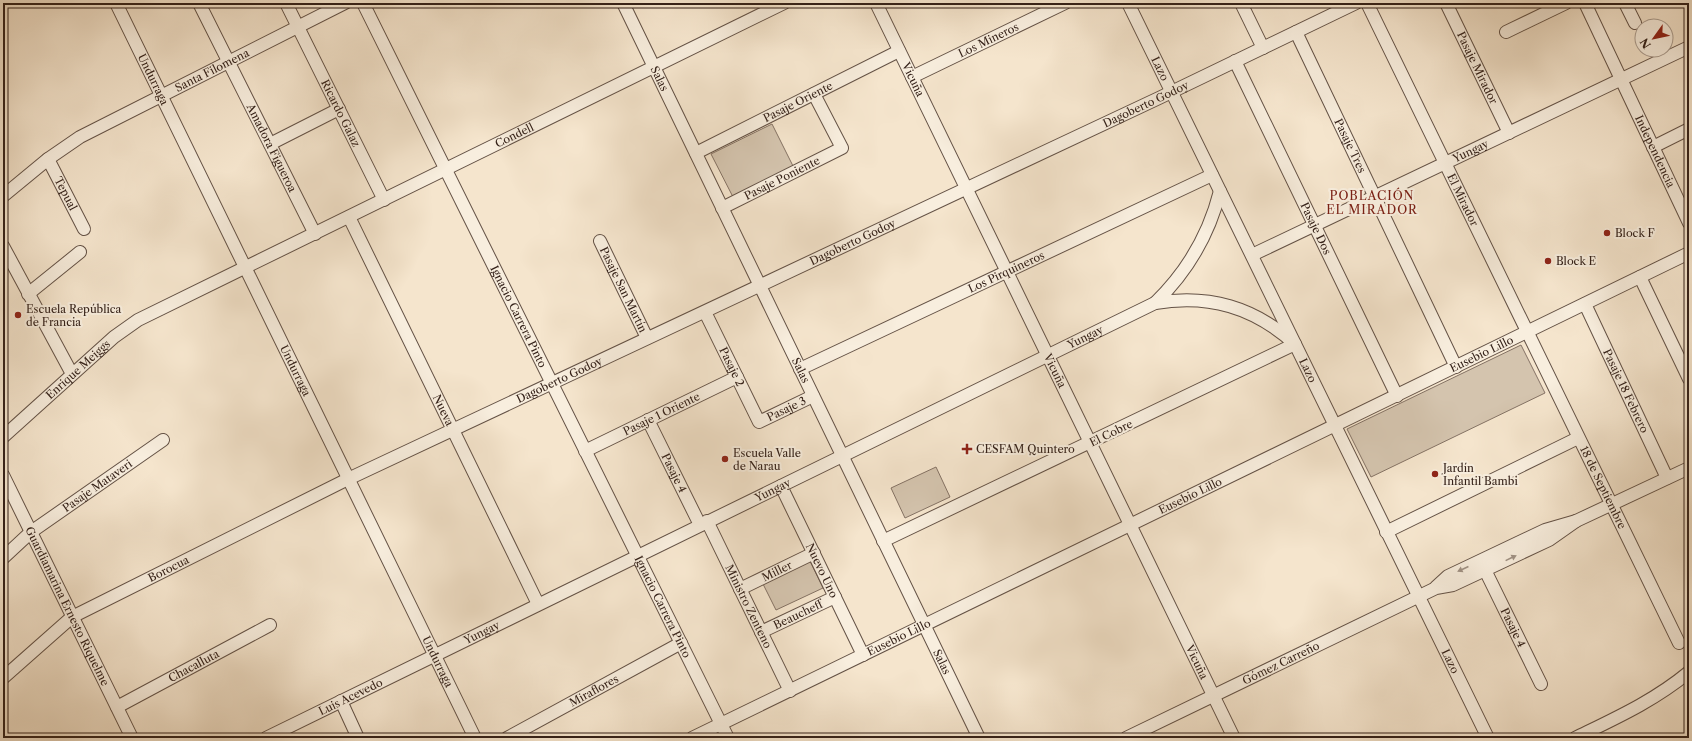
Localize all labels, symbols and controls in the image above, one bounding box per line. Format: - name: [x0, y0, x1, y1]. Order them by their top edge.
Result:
- north arrow: [1634, 18, 1674, 58]
- street label: Los Mineros: [956, 19, 1021, 61]
- street label: Pasaje Mirador: [1454, 29, 1501, 107]
- text: N: [1637, 35, 1654, 51]
- street label: Santa Filomena: [173, 46, 252, 95]
- street label: Undurraga: [135, 51, 172, 107]
- street label: Lazo: [1148, 54, 1172, 83]
- street label: Vicuña: [899, 59, 928, 99]
- street label: Salas: [648, 64, 672, 94]
- street label: Ricardo Galaz: [318, 77, 364, 149]
- street label: Dagoberto Godoy: [1101, 77, 1192, 130]
- street label: Pasaje Oriente: [761, 78, 835, 125]
- street label: Amadora Figueroa: [243, 100, 300, 195]
- street label: Independencia: [1632, 113, 1678, 190]
- street label: Pasaje Tres: [1331, 116, 1369, 175]
- street label: Condell: [493, 120, 537, 151]
- street label: Yungay: [1449, 136, 1491, 166]
- street label: Pasaje Poniente: [742, 153, 822, 203]
- street label: El Mirador: [1444, 171, 1482, 229]
- street label: Tepual: [51, 174, 81, 214]
- district label: POBLACIÓN EL MIRADOR: [1326, 187, 1418, 217]
- street label: Pasaje Dos: [1297, 200, 1335, 257]
- street label: Dagoberto Godoy: [807, 216, 898, 268]
- place label: Block F: [1615, 226, 1655, 240]
- marker: Block F: [1602, 228, 1612, 238]
- street label: Pasaje San Martín: [597, 244, 650, 335]
- street label: Los Pirquineros: [966, 248, 1047, 296]
- place label: Block E: [1556, 254, 1596, 268]
- marker: Block E: [1543, 256, 1553, 266]
- street label: Ignacio Carrera Pinto: [487, 263, 550, 370]
- place label: Escuela República de Francia: [26, 302, 122, 329]
- marker: Escuela República de Francia: [13, 310, 23, 320]
- street label: Yungay: [1064, 322, 1106, 352]
- street label: Eusebio Lillo: [1447, 332, 1516, 375]
- street label: Enrique Meiggs: [43, 337, 113, 402]
- street label: Undurraga: [277, 343, 314, 399]
- street label: Pasaje 2: [716, 345, 747, 389]
- street label: Pasaje 18 Febrero: [1600, 347, 1652, 435]
- street label: Vicuña: [1040, 350, 1069, 390]
- street label: Dagoberto Godoy: [514, 353, 605, 406]
- street label: Salas: [789, 355, 813, 385]
- street label: Lazo: [1296, 356, 1320, 385]
- street label: Pasaje 1 Oriente: [621, 389, 702, 438]
- street label: Nueva: [430, 392, 457, 428]
- street label: Pasaje 3: [765, 393, 808, 424]
- street label: El Cobre: [1087, 417, 1135, 449]
- place label: CESFAM Quintero: [976, 442, 1075, 456]
- marker: CESFAM Quintero: [961, 443, 973, 455]
- street label: 18 de Septiembre: [1577, 444, 1629, 531]
- place label: Escuela Valle de Narau: [733, 446, 801, 473]
- street label: Pasaje 4: [659, 451, 690, 495]
- marker: Escuela Valle de Narau: [720, 454, 730, 464]
- street label: Pasaje Mataveri: [60, 456, 135, 515]
- place label: Jardín Infantil Bambi: [1441, 461, 1518, 488]
- marker: Jardín Infantil Bambi: [1430, 469, 1440, 479]
- street label: Eusebio Lillo: [1156, 474, 1224, 517]
- street label: Yungay: [752, 475, 794, 505]
- street label: Guardiamarina Ernesto Riquelme: [22, 524, 112, 688]
- street label: Nuevo Uno: [803, 541, 841, 600]
- street label: Borocua: [146, 553, 192, 585]
- street label: Ignacio Carrera Pinto: [632, 553, 694, 660]
- one-way arrow: [1505, 555, 1516, 561]
- street label: Miller: [759, 558, 795, 584]
- street label: Ministro Zenteno: [722, 562, 775, 651]
- one-way arrow: [1457, 566, 1469, 572]
- street label: Beaucheff: [771, 596, 826, 632]
- street label: Pasaje 4: [1498, 605, 1529, 649]
- street label: Eusebio Lillo: [865, 616, 933, 659]
- street label: Yungay: [461, 617, 503, 648]
- street label: Undurraga: [419, 634, 456, 690]
- street label: Gómez Carreño: [1240, 638, 1322, 688]
- street label: Vicuña: [1182, 642, 1211, 682]
- street label: Chacalluta: [166, 646, 222, 685]
- street label: Salas: [930, 647, 954, 677]
- street label: Lazo: [1439, 647, 1462, 676]
- street label: Miraflores: [567, 671, 621, 710]
- street label: Luis Acevedo: [316, 675, 385, 718]

